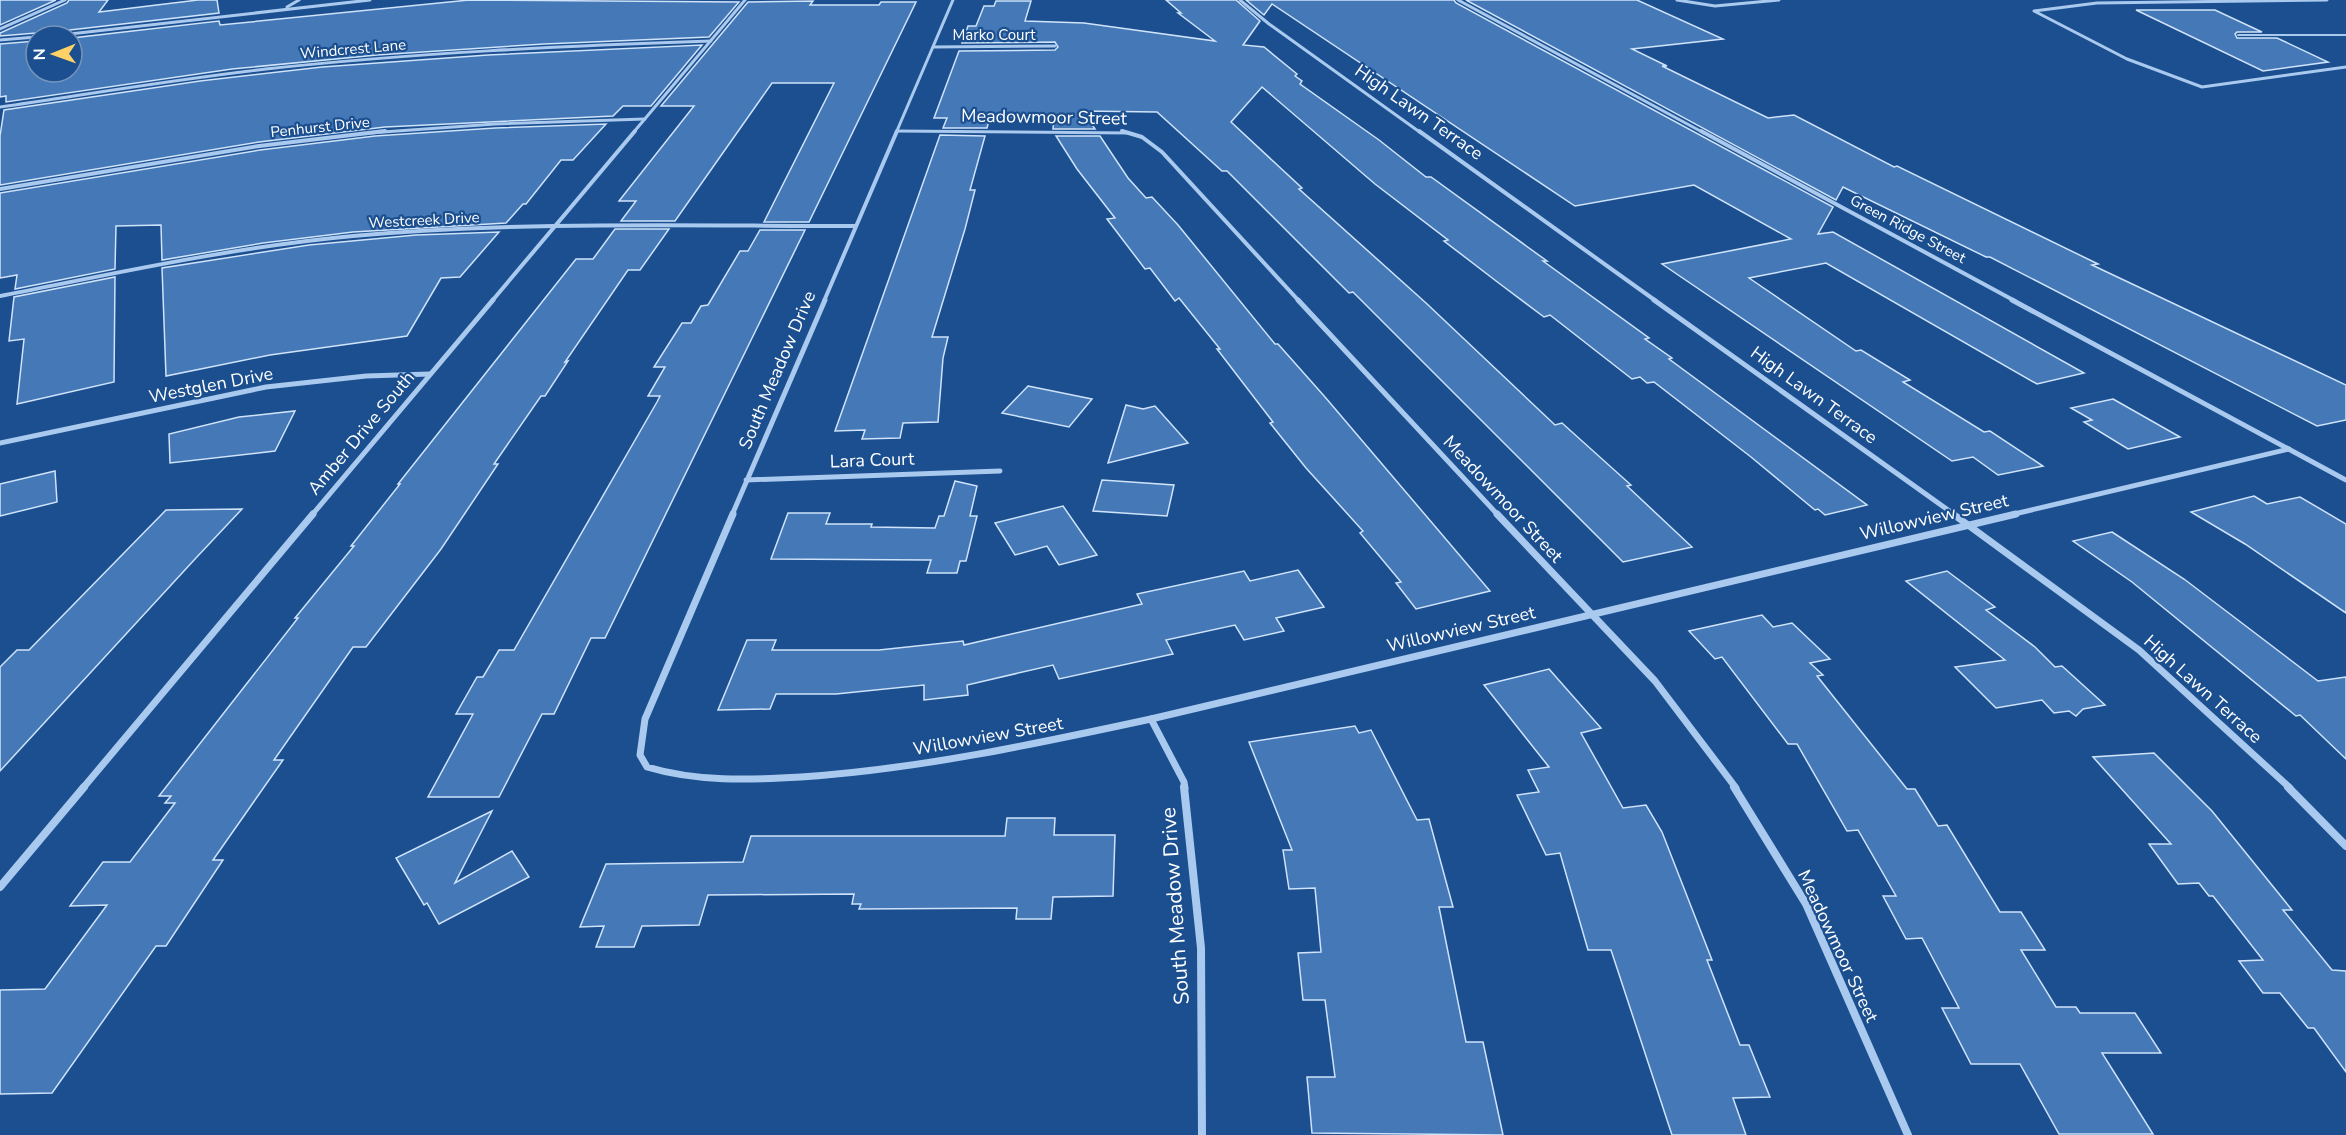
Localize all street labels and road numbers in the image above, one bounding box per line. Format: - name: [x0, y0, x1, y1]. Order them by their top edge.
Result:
- street label: Marko Court: [953, 25, 1036, 45]
- street label: Windcrest Lane: [299, 34, 407, 64]
- street label: High Lawn Terrace: [1350, 59, 1488, 165]
- street label: Meadowmoor Street: [961, 104, 1128, 130]
- street label: Penhurst Drive: [269, 112, 371, 142]
- street label: Green Ridge Street: [1847, 190, 1970, 268]
- street label: Westcreek Drive: [368, 207, 480, 233]
- street label: South Meadow Drive: [733, 287, 821, 453]
- street label: High Lawn Terrace: [1746, 341, 1882, 449]
- street label: Westglen Drive: [147, 361, 275, 409]
- street label: Amber Drive South: [302, 366, 420, 500]
- street label: Meadowmoor Street: [1438, 430, 1569, 568]
- street label: Lara Court: [829, 447, 915, 473]
- street label: Willowview Street: [1857, 488, 2011, 546]
- street label: Willowview Street: [1384, 600, 1538, 658]
- street label: High Lawn Terrace: [2139, 629, 2267, 749]
- street label: Willowview Street: [911, 711, 1065, 761]
- street label: South Meadow Drive: [1154, 806, 1196, 1006]
- street label: Meadowmoor Street: [1792, 866, 1884, 1027]

